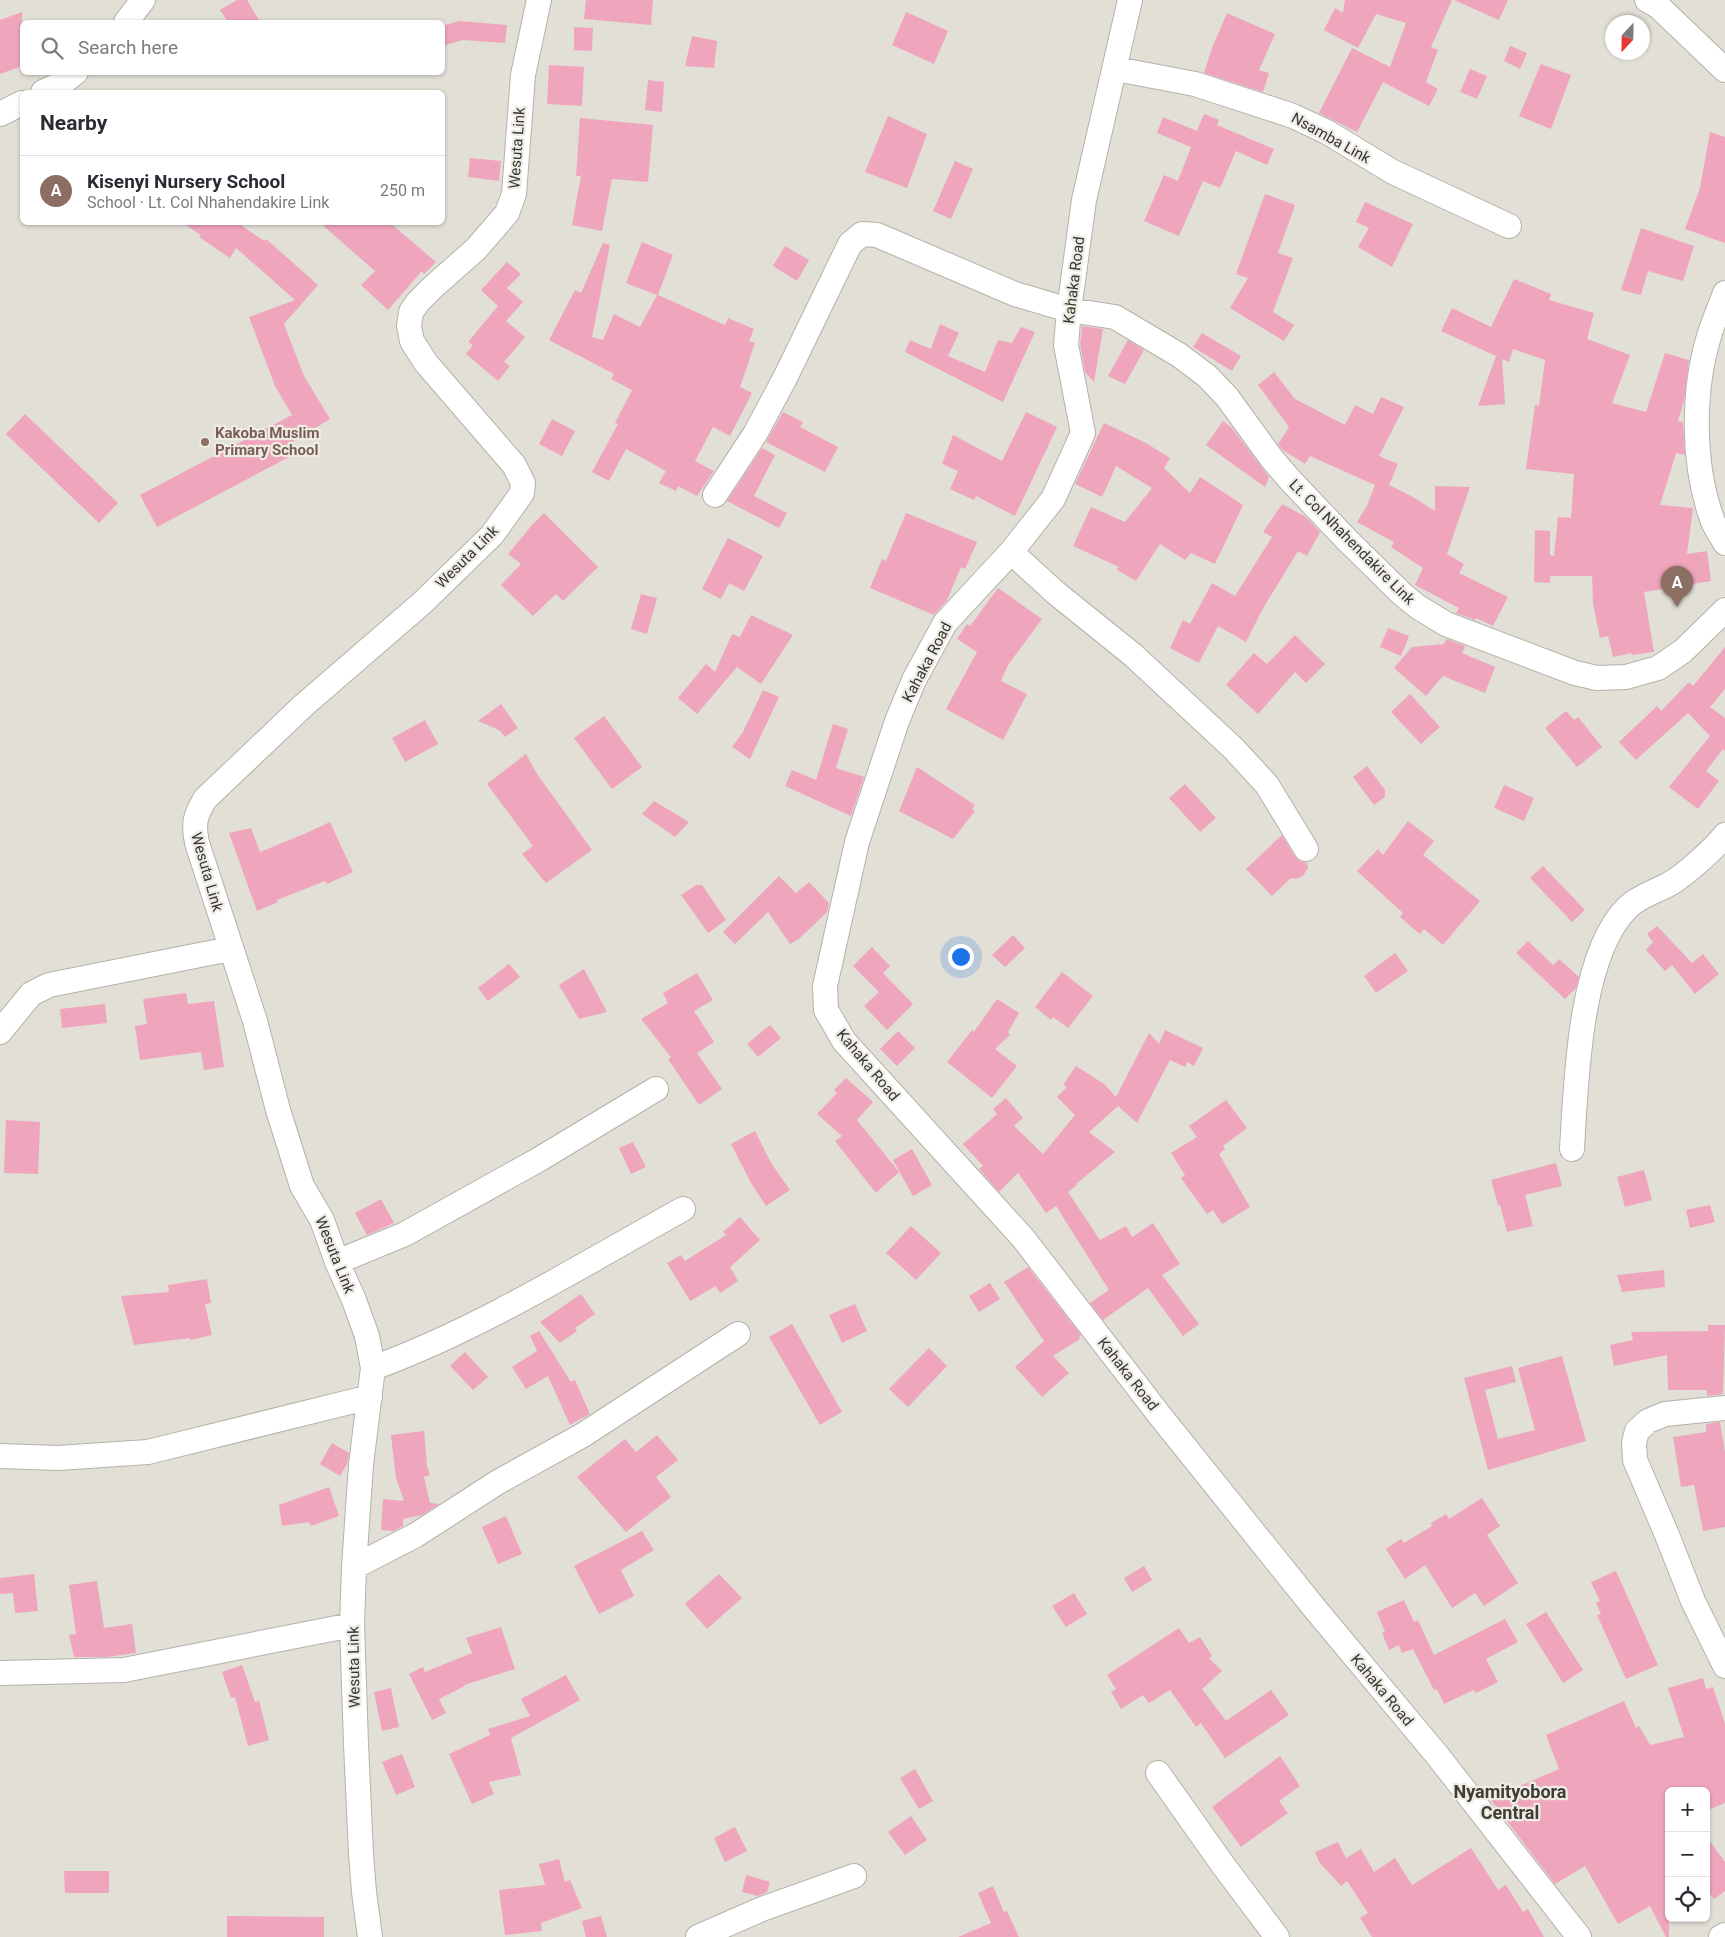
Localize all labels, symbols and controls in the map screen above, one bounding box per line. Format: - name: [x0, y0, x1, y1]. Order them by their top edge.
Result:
- north arrow: [1605, 15, 1650, 60]
- search box: [20, 20, 445, 75]
- icon: search: [38, 34, 66, 62]
- text: Search here: [78, 36, 178, 59]
- street label: Wesuta Link: [505, 106, 529, 189]
- street label: Nsamba Link: [1288, 109, 1374, 167]
- text: Nearby: [40, 111, 107, 135]
- text: Kisenyi Nursery School: [87, 170, 285, 193]
- text: A: [51, 181, 61, 200]
- text: 250 m: [380, 181, 425, 200]
- text: School · Lt. Col Nhahendakire Link: [87, 193, 329, 212]
- street label: Kahaka Road: [1060, 235, 1088, 325]
- place label: Kakoba Muslim Primary School: [215, 424, 319, 459]
- marker: Kakoba Muslim Primary School: [199, 436, 211, 448]
- street label: Lt. Col Nhahendakire Link: [1286, 476, 1419, 609]
- street label: Wesuta Link: [432, 522, 502, 592]
- pin: A: [1661, 566, 1693, 607]
- street label: Kahaka Road: [898, 619, 956, 705]
- street label: Wesuta Link: [187, 830, 227, 914]
- your location: [948, 944, 974, 970]
- street label: Kahaka Road: [833, 1026, 903, 1104]
- street label: Wesuta Link: [311, 1214, 359, 1296]
- street label: Kahaka Road: [1094, 1334, 1162, 1414]
- street label: Wesuta Link: [344, 1626, 364, 1708]
- street label: Kahaka Road: [1347, 1651, 1417, 1729]
- district label: Nyamityobora Central: [1453, 1781, 1567, 1823]
- map controls: [1665, 1787, 1710, 1922]
- button: +: [1665, 1787, 1710, 1832]
- button: −: [1665, 1832, 1710, 1877]
- button: locate: [1665, 1877, 1710, 1922]

